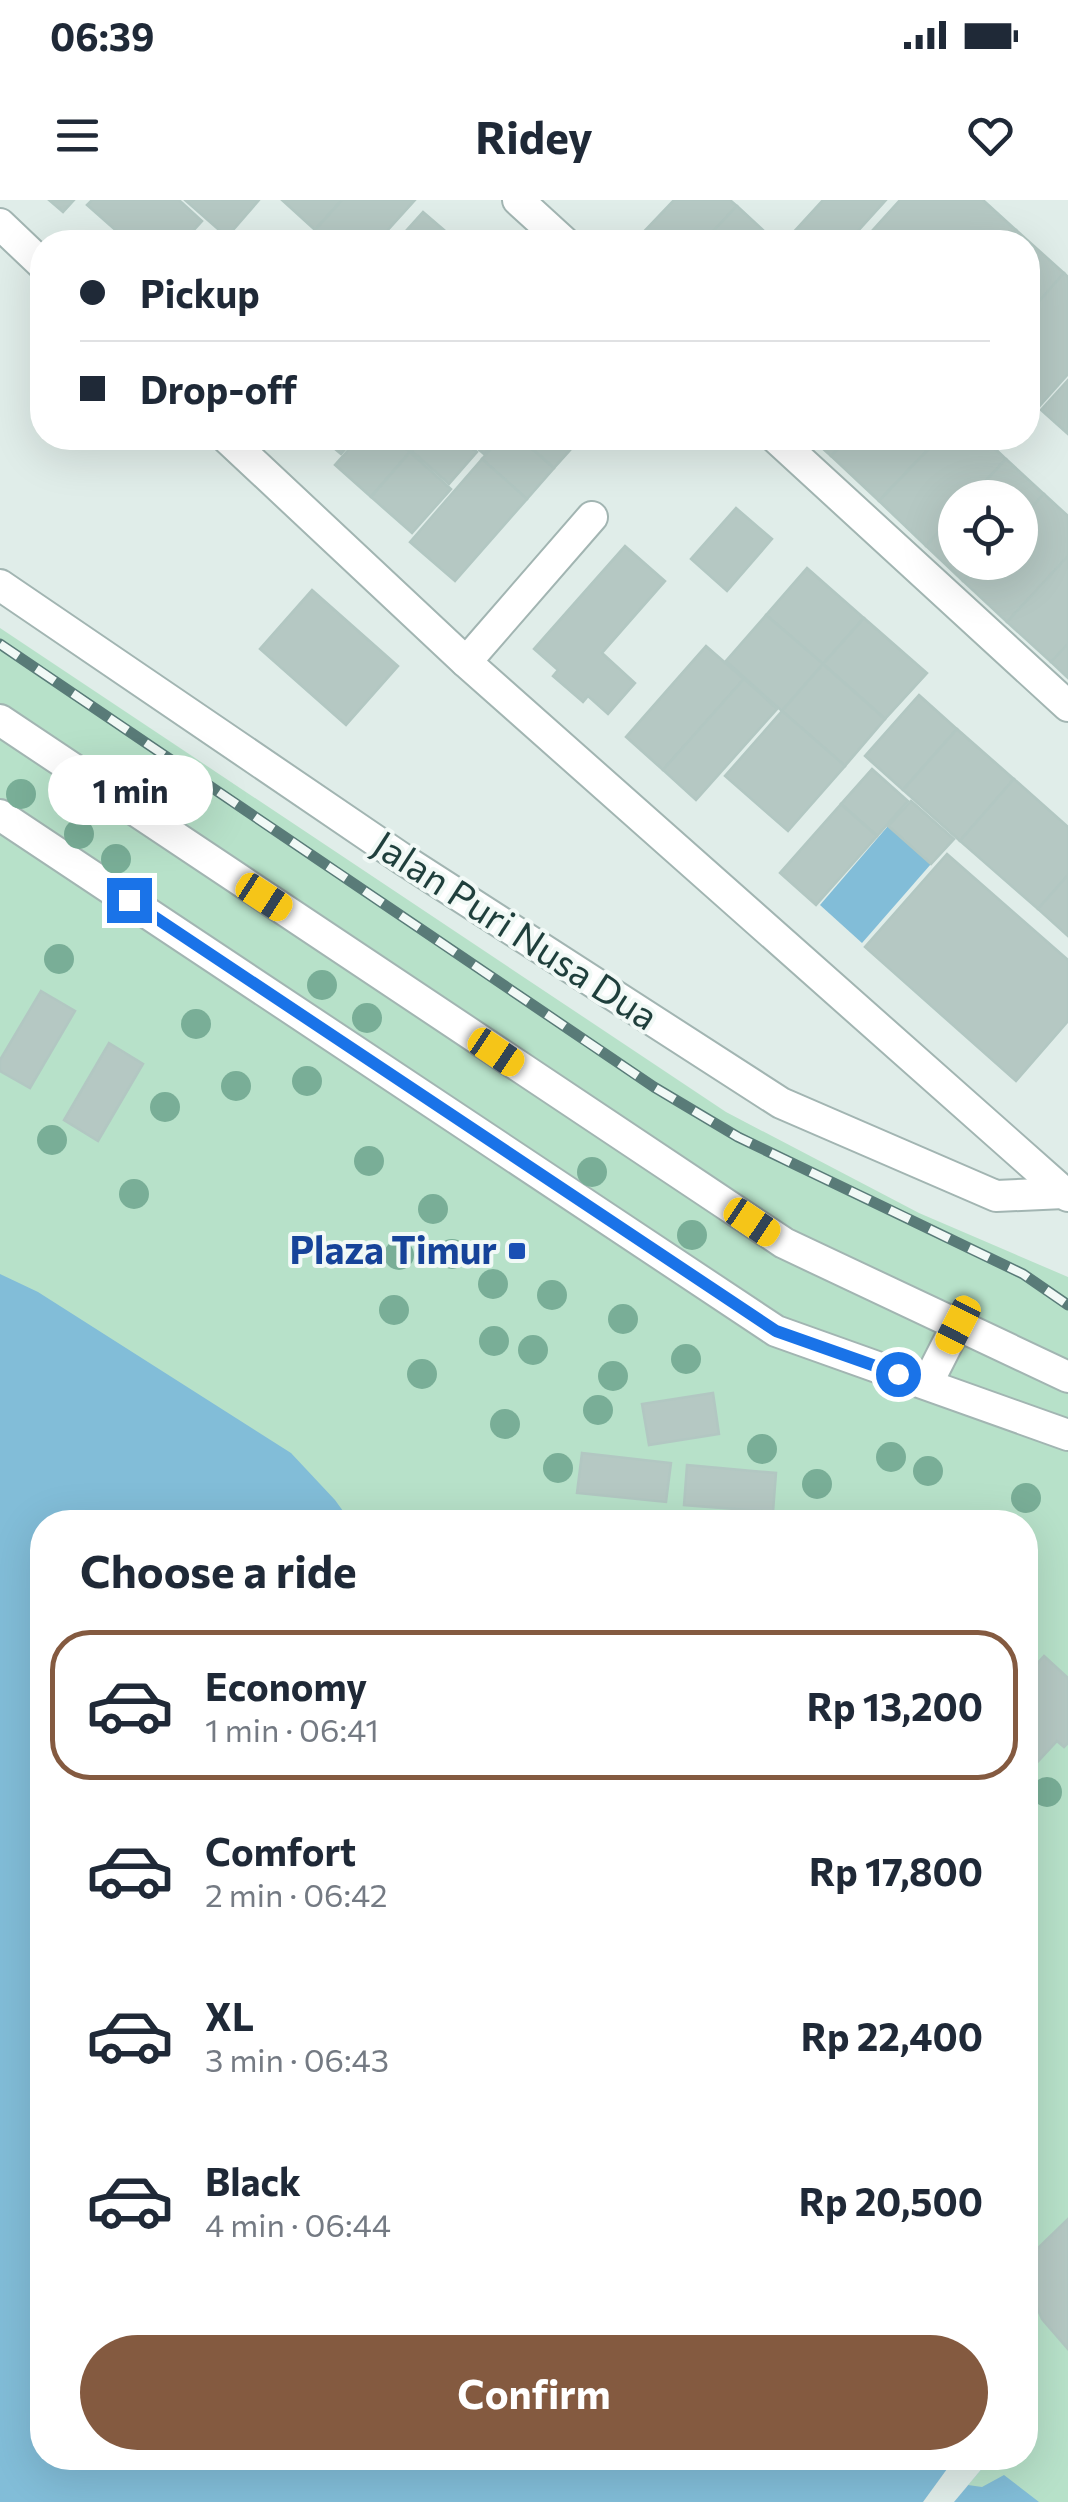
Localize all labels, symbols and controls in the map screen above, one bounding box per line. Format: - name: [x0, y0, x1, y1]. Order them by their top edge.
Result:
- text: 06:39: [50, 12, 154, 59]
- icon: menu: [50, 108, 105, 163]
- text: Ridey: [475, 108, 593, 163]
- icon: heart: [963, 108, 1018, 163]
- text: Pickup: [140, 269, 260, 316]
- text: Drop-off: [140, 365, 297, 412]
- map controls: [938, 480, 1038, 580]
- button: locate: [938, 480, 1038, 580]
- callout: 1 min: [46, 755, 212, 825]
- text: 1 min: [93, 770, 168, 810]
- street label: Jalan Puri Nusa Dua: [365, 819, 668, 1039]
- car: [231, 868, 297, 926]
- route end: [107, 878, 152, 923]
- car: [463, 1023, 529, 1081]
- car: [719, 1193, 785, 1251]
- place label: Plaza Timur: [289, 1225, 497, 1272]
- marker: Plaza Timur: [506, 1240, 528, 1262]
- car: [931, 1291, 985, 1359]
- route start: [876, 1352, 921, 1397]
- text: Choose a ride: [80, 1542, 357, 1597]
- icon: car: [85, 1660, 175, 1750]
- text: Economy: [205, 1662, 367, 1709]
- text: Rp 13,200: [807, 1682, 983, 1729]
- text: 1 min · 06:41: [205, 1709, 379, 1749]
- icon: car: [85, 1825, 175, 1915]
- text: Comfort: [205, 1827, 356, 1874]
- text: Rp 17,800: [809, 1847, 983, 1894]
- text: 2 min · 06:42: [205, 1874, 388, 1914]
- icon: car: [85, 1990, 175, 2080]
- text: XL: [205, 1992, 254, 2039]
- text: Rp 22,400: [801, 2012, 983, 2059]
- text: 3 min · 06:43: [205, 2039, 389, 2079]
- icon: car: [85, 2155, 175, 2245]
- text: Black: [205, 2157, 301, 2204]
- text: Rp 20,500: [799, 2177, 983, 2224]
- text: 4 min · 06:44: [205, 2204, 391, 2244]
- button: Confirm: [80, 2335, 988, 2450]

